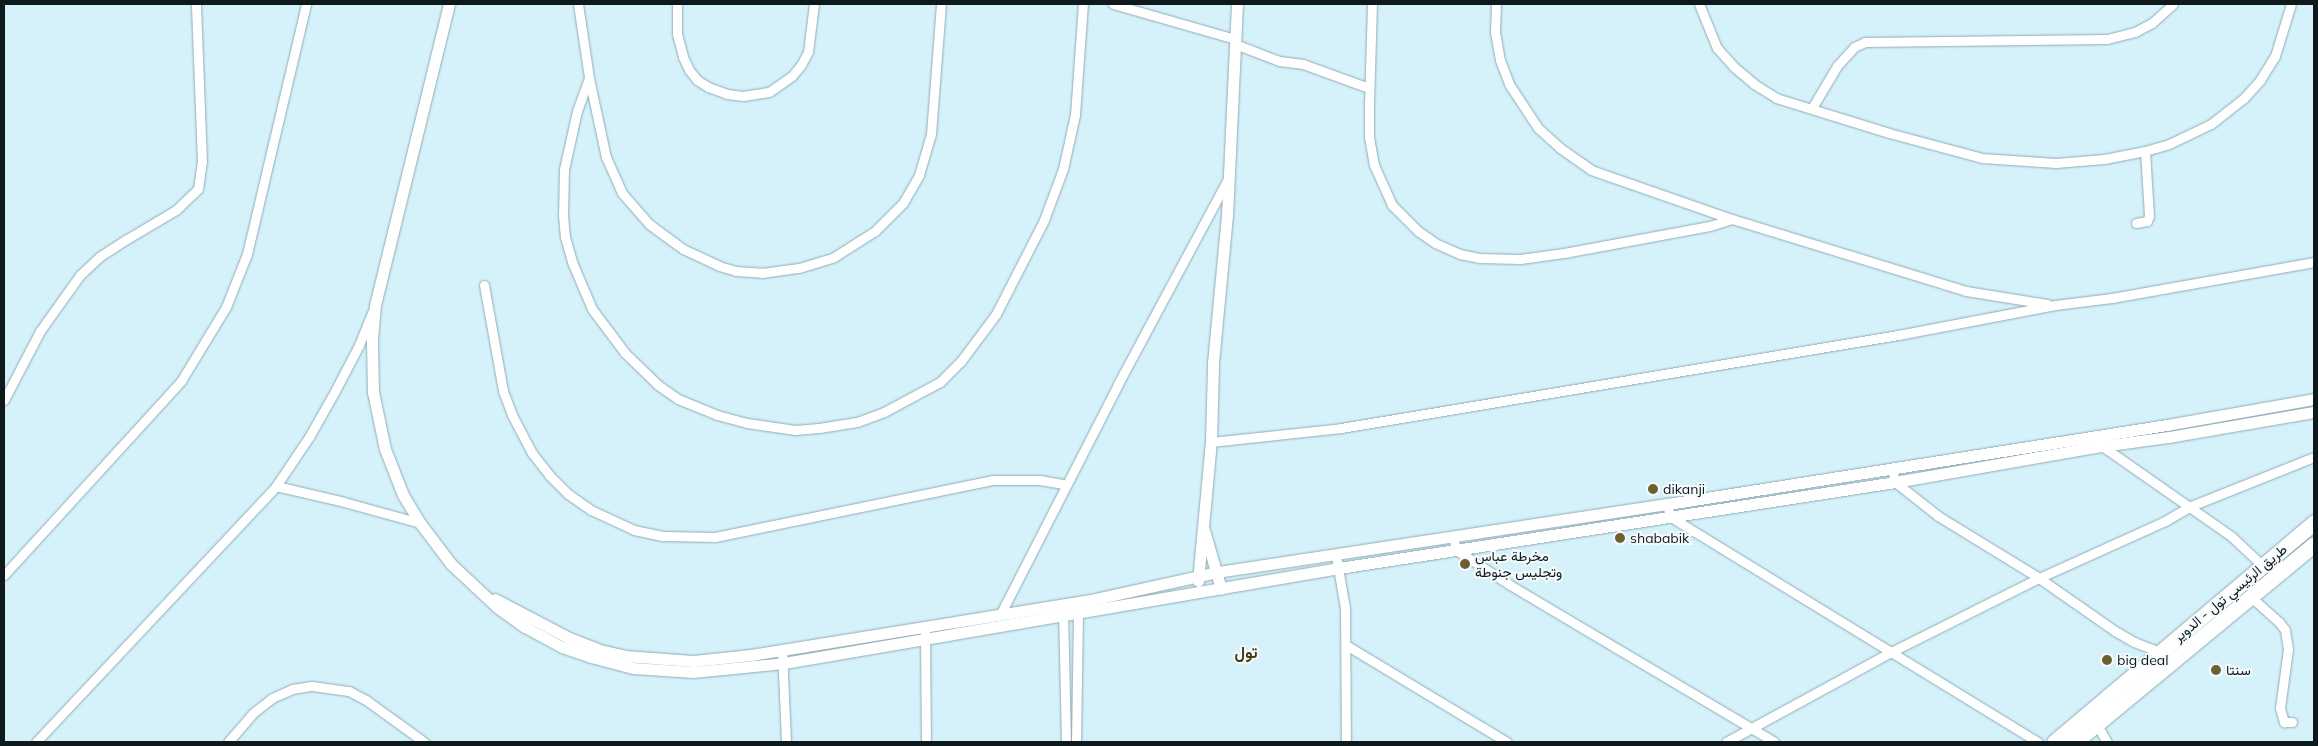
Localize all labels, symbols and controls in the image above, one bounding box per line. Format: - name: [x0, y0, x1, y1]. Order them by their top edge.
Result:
- place label: dikanji: [1663, 481, 1705, 497]
- marker: dikanji: [1647, 483, 1659, 495]
- place label: shababik: [1630, 530, 1689, 546]
- marker: shababik: [1614, 532, 1626, 544]
- street label: طريق الرئيسي تول - الدوير: [2170, 541, 2290, 645]
- place label: مخرطة عباس وتجليس جنوطة: [1475, 548, 1562, 580]
- marker: مخرطة عباس وتجليس جنوطة: [1459, 558, 1471, 570]
- district label: تول: [1235, 642, 1257, 662]
- place label: big deal: [2117, 652, 2169, 668]
- marker: big deal: [2101, 654, 2113, 666]
- place label: سنتا: [2226, 662, 2251, 678]
- marker: سنتا: [2210, 664, 2222, 676]

